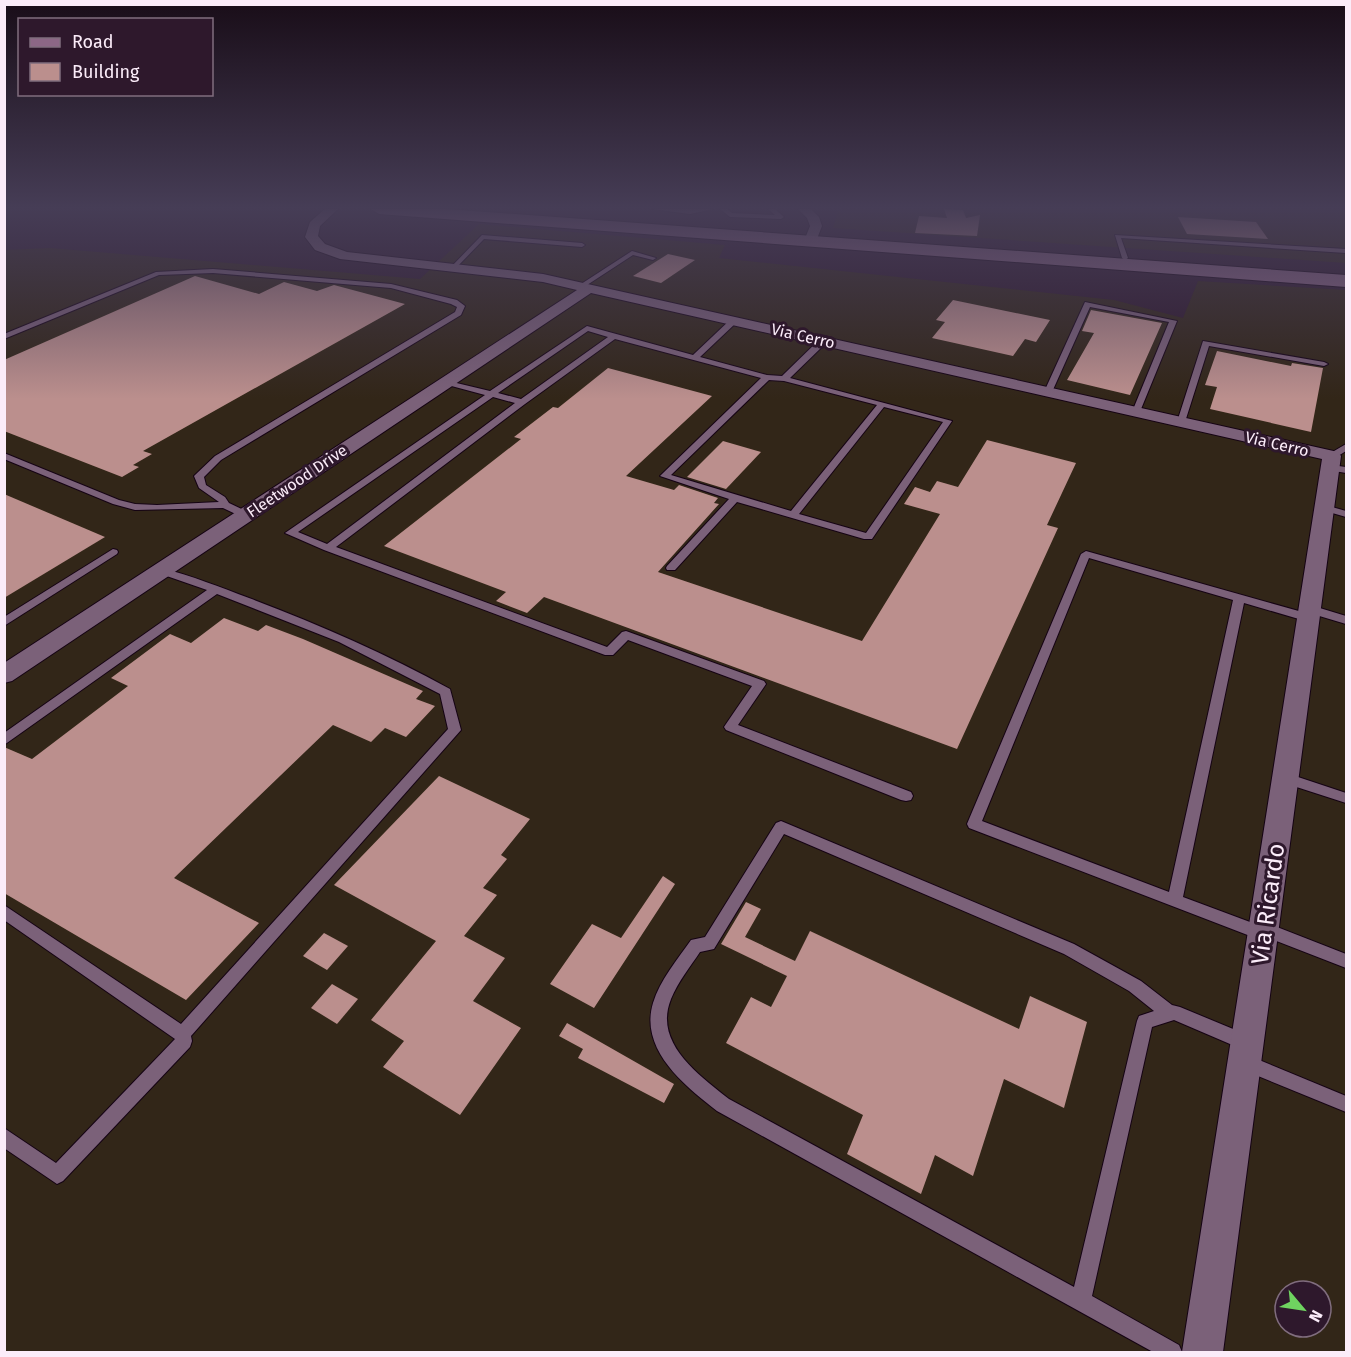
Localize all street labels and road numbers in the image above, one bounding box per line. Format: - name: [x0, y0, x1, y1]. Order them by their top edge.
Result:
- street label: Via Cerro: [769, 319, 837, 353]
- street label: Via Cerro: [1243, 427, 1311, 461]
- street label: Fleetwood Drive: [243, 440, 351, 522]
- street label: Via Ricardo: [1246, 842, 1290, 966]

